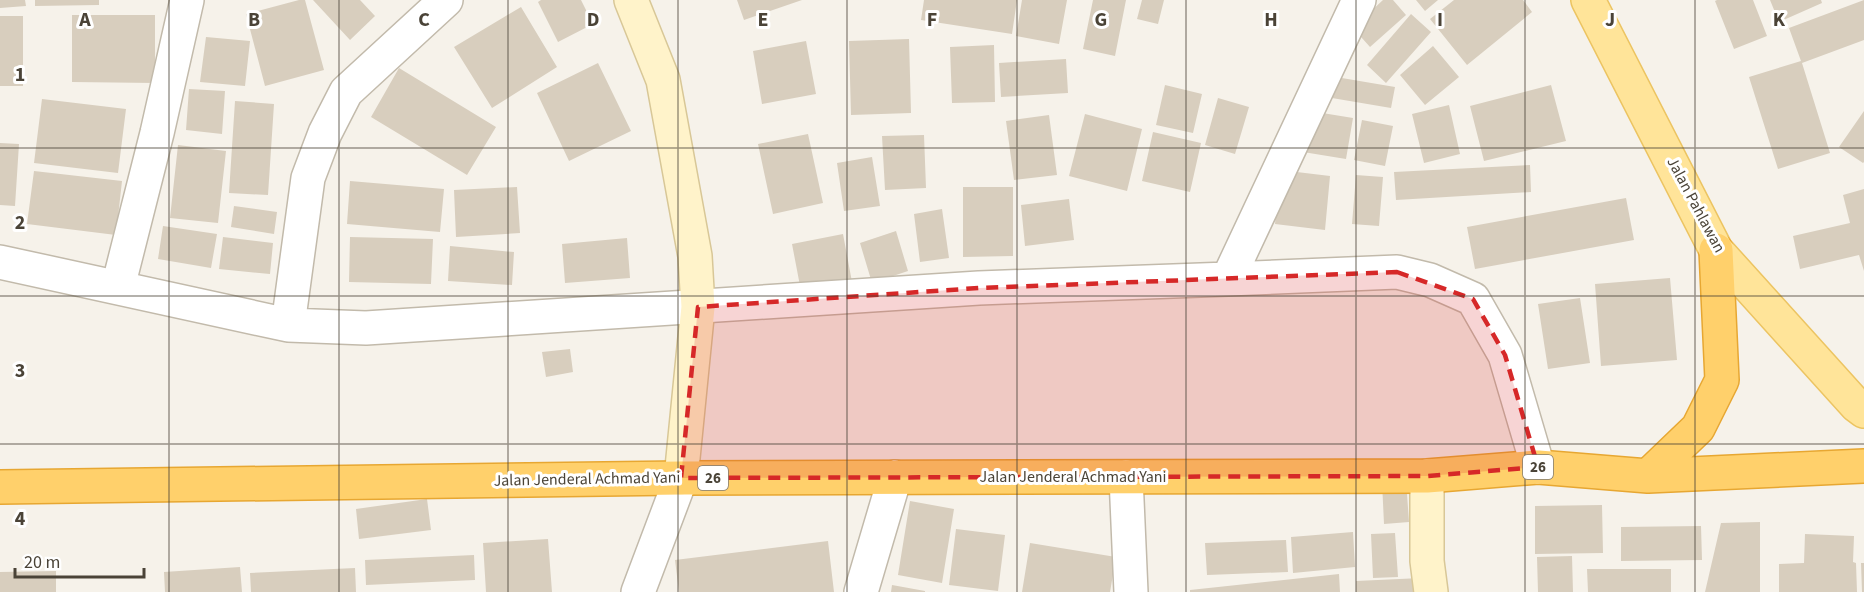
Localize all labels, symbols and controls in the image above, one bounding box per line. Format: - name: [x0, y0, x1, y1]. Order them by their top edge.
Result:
- text: A: [78, 6, 91, 34]
- text: B: [248, 6, 260, 34]
- text: C: [418, 6, 430, 34]
- text: D: [587, 6, 599, 34]
- text: E: [758, 6, 768, 34]
- text: F: [927, 6, 937, 34]
- text: G: [1095, 6, 1107, 34]
- text: H: [1264, 6, 1278, 34]
- text: I: [1437, 6, 1443, 34]
- text: J: [1605, 6, 1615, 34]
- text: K: [1773, 6, 1786, 34]
- text: 1: [15, 61, 25, 89]
- street label: Jalan Pahlawan: [1662, 153, 1730, 257]
- text: 2: [15, 209, 25, 237]
- text: 3: [15, 357, 25, 385]
- road number: 26: [1523, 455, 1553, 479]
- street label: Jalan Jenderal Achmad Yani: [493, 466, 681, 492]
- road number: 26: [698, 466, 728, 490]
- street label: Jalan Jenderal Achmad Yani: [980, 466, 1166, 488]
- text: 4: [15, 505, 26, 533]
- scale bar: [15, 541, 144, 579]
- text: 20 m: [24, 550, 60, 575]

